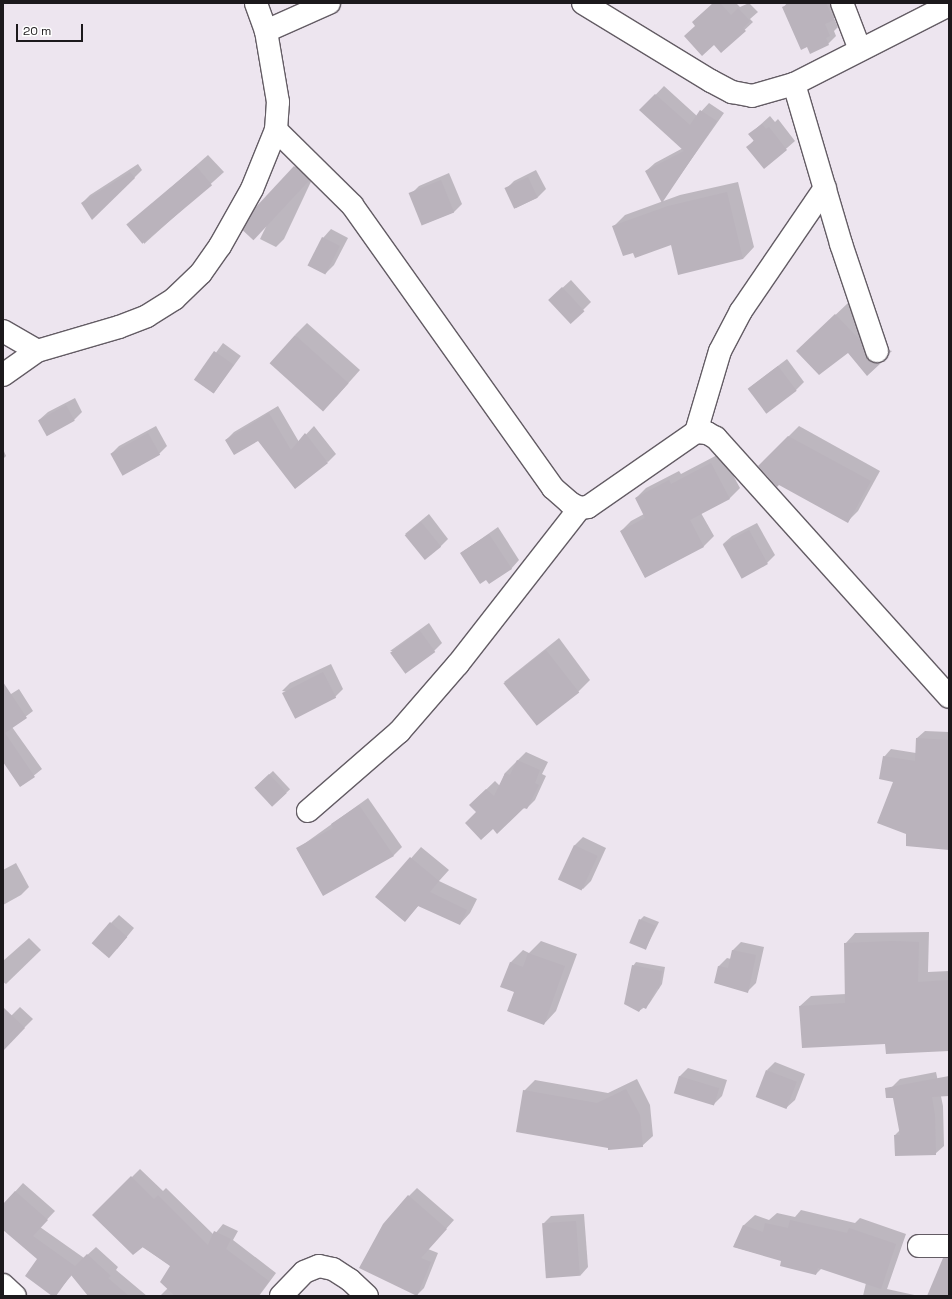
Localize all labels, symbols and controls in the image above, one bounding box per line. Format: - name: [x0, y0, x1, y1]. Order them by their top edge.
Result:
- scale bar: [18, 16, 85, 42]
- text: 20 m: [23, 23, 51, 39]

